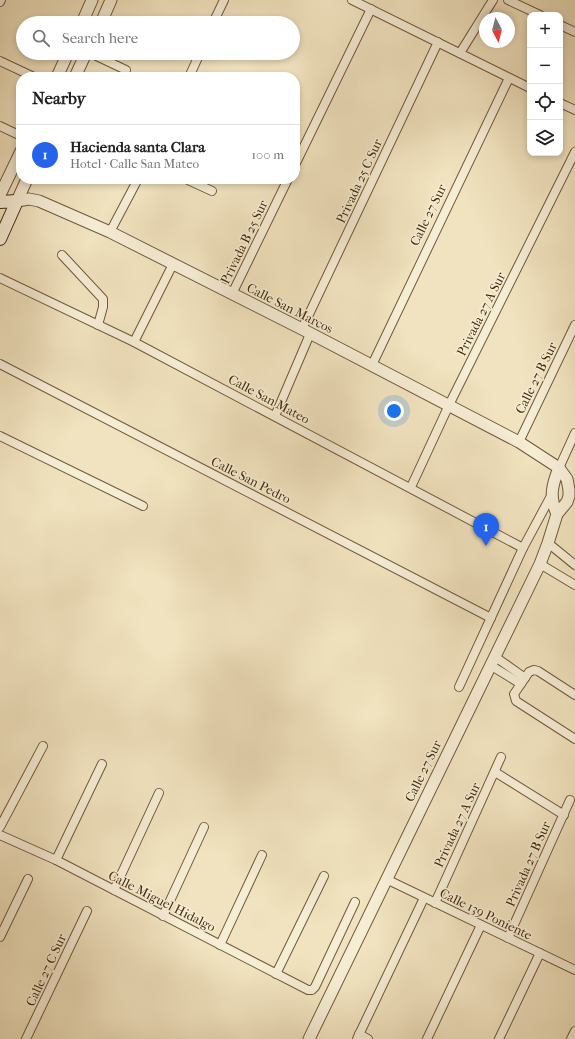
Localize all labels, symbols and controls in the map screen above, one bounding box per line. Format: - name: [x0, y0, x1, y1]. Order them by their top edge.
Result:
- north arrow: [479, 12, 515, 48]
- map controls: [527, 12, 563, 156]
- button: +: [527, 12, 563, 48]
- search box: [16, 16, 300, 60]
- icon: search: [30, 27, 52, 49]
- text: Search here: [62, 29, 138, 47]
- button: −: [527, 48, 563, 84]
- button: locate: [527, 84, 563, 120]
- text: Nearby: [32, 88, 86, 108]
- button: layers: [527, 120, 563, 156]
- street label: Privada 25 C Sur: [333, 136, 385, 226]
- text: Hacienda santa Clara: [70, 138, 205, 156]
- text: 1: [43, 147, 47, 162]
- text: 100 m: [251, 147, 284, 162]
- text: Hotel · Calle San Mateo: [70, 156, 199, 171]
- street label: Calle 27 Sur: [407, 181, 449, 248]
- street label: Privada B 25 Sur: [217, 197, 271, 286]
- street label: Privada 27 A Sur: [453, 269, 509, 358]
- street label: Calle San Marcos: [244, 280, 336, 336]
- street label: Calle 27 B Sur: [512, 339, 560, 416]
- street label: Calle San Mateo: [226, 371, 312, 427]
- your location: [384, 401, 404, 421]
- street label: Calle San Pedro: [209, 454, 294, 507]
- pin: 1: [473, 513, 499, 546]
- street label: Calle 27 Sur: [402, 737, 444, 804]
- street label: Privada 27 A Sur: [431, 780, 483, 870]
- street label: Privada 27 B Sur: [502, 819, 554, 909]
- street label: Calle Miguel Hidalgo: [106, 867, 218, 935]
- street label: Calle 139 Poniente: [437, 885, 535, 943]
- street label: Calle 27 C Sur: [23, 931, 69, 1008]

